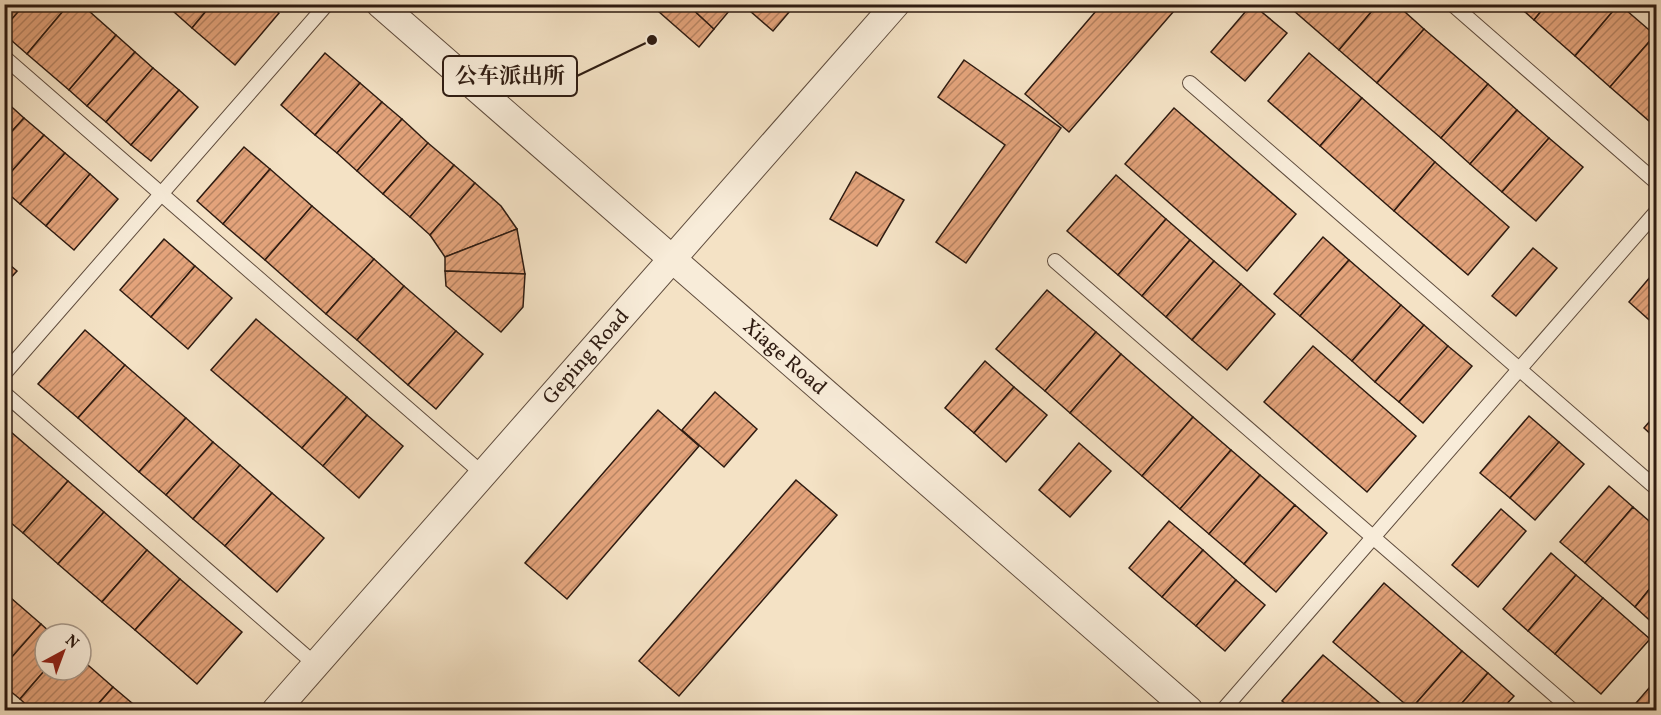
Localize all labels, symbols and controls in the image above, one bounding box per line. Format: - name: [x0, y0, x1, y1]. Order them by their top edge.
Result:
- callout: 公车派出所: [443, 56, 577, 96]
- text: 公车派出所: [455, 62, 565, 93]
- street label: Geping Road: [536, 303, 636, 411]
- street label: Xiage Road: [736, 312, 833, 402]
- north arrow: [33, 622, 93, 682]
- text: N: [60, 630, 83, 655]

